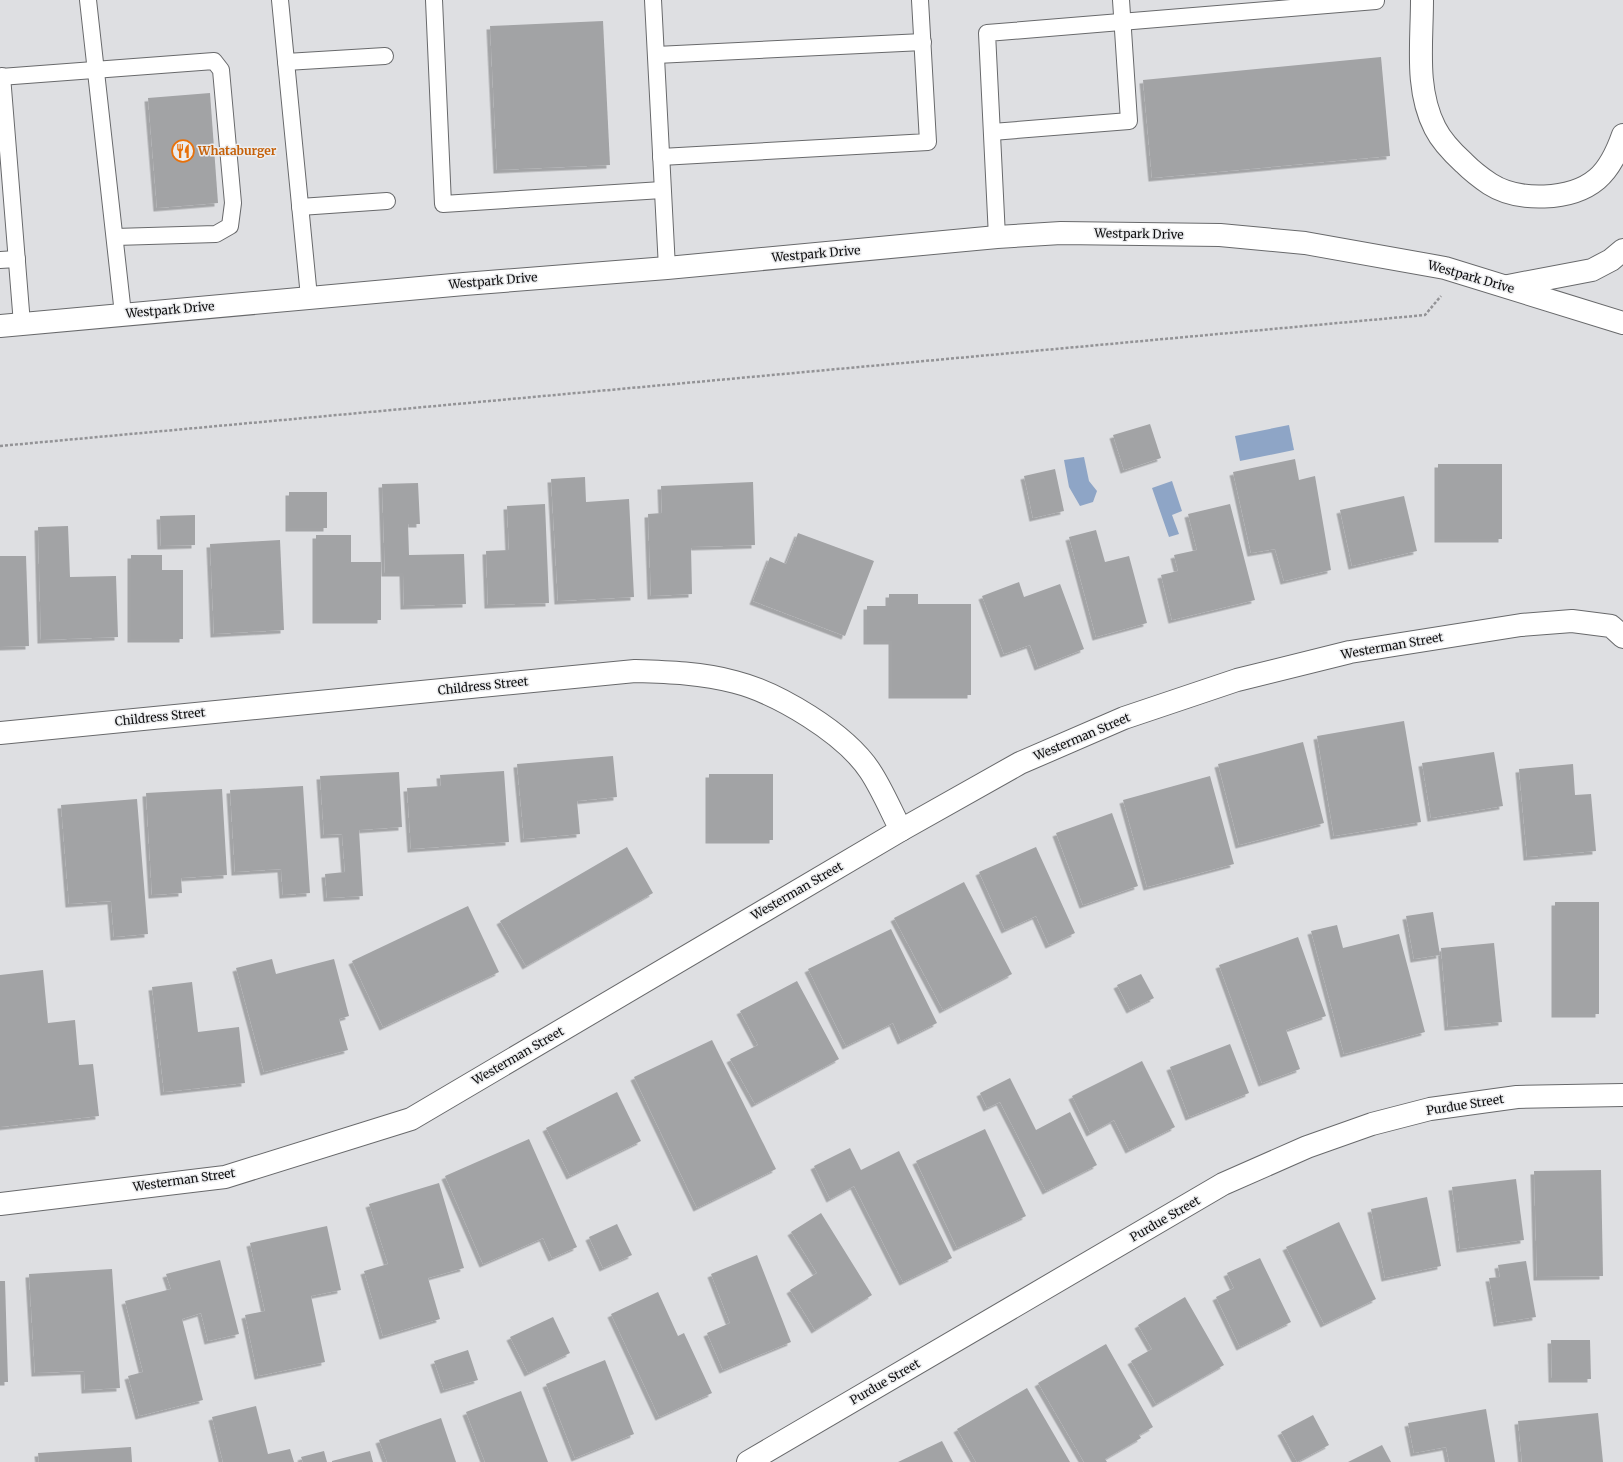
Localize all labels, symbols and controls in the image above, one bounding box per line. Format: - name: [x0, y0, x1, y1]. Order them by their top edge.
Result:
- restaurant icon: Whataburger: [170, 138, 196, 164]
- place label: Whataburger: [197, 143, 277, 158]
- street label: Westpark Drive: [1093, 225, 1184, 242]
- street label: Westpark Drive: [770, 242, 861, 265]
- street label: Westpark Drive: [1425, 257, 1516, 296]
- street label: Westpark Drive: [447, 269, 538, 292]
- street label: Westpark Drive: [124, 298, 215, 321]
- street label: Westerman Street: [1339, 629, 1444, 662]
- street label: Childress Street: [437, 673, 529, 698]
- street label: Childress Street: [114, 704, 206, 729]
- street label: Westerman Street: [1030, 709, 1133, 764]
- street label: Westerman Street: [747, 858, 845, 923]
- street label: Westerman Street: [468, 1023, 566, 1088]
- street label: Purdue Street: [1425, 1091, 1505, 1118]
- street label: Westerman Street: [131, 1165, 236, 1194]
- street label: Purdue Street: [1127, 1192, 1203, 1245]
- street label: Purdue Street: [847, 1355, 923, 1408]

